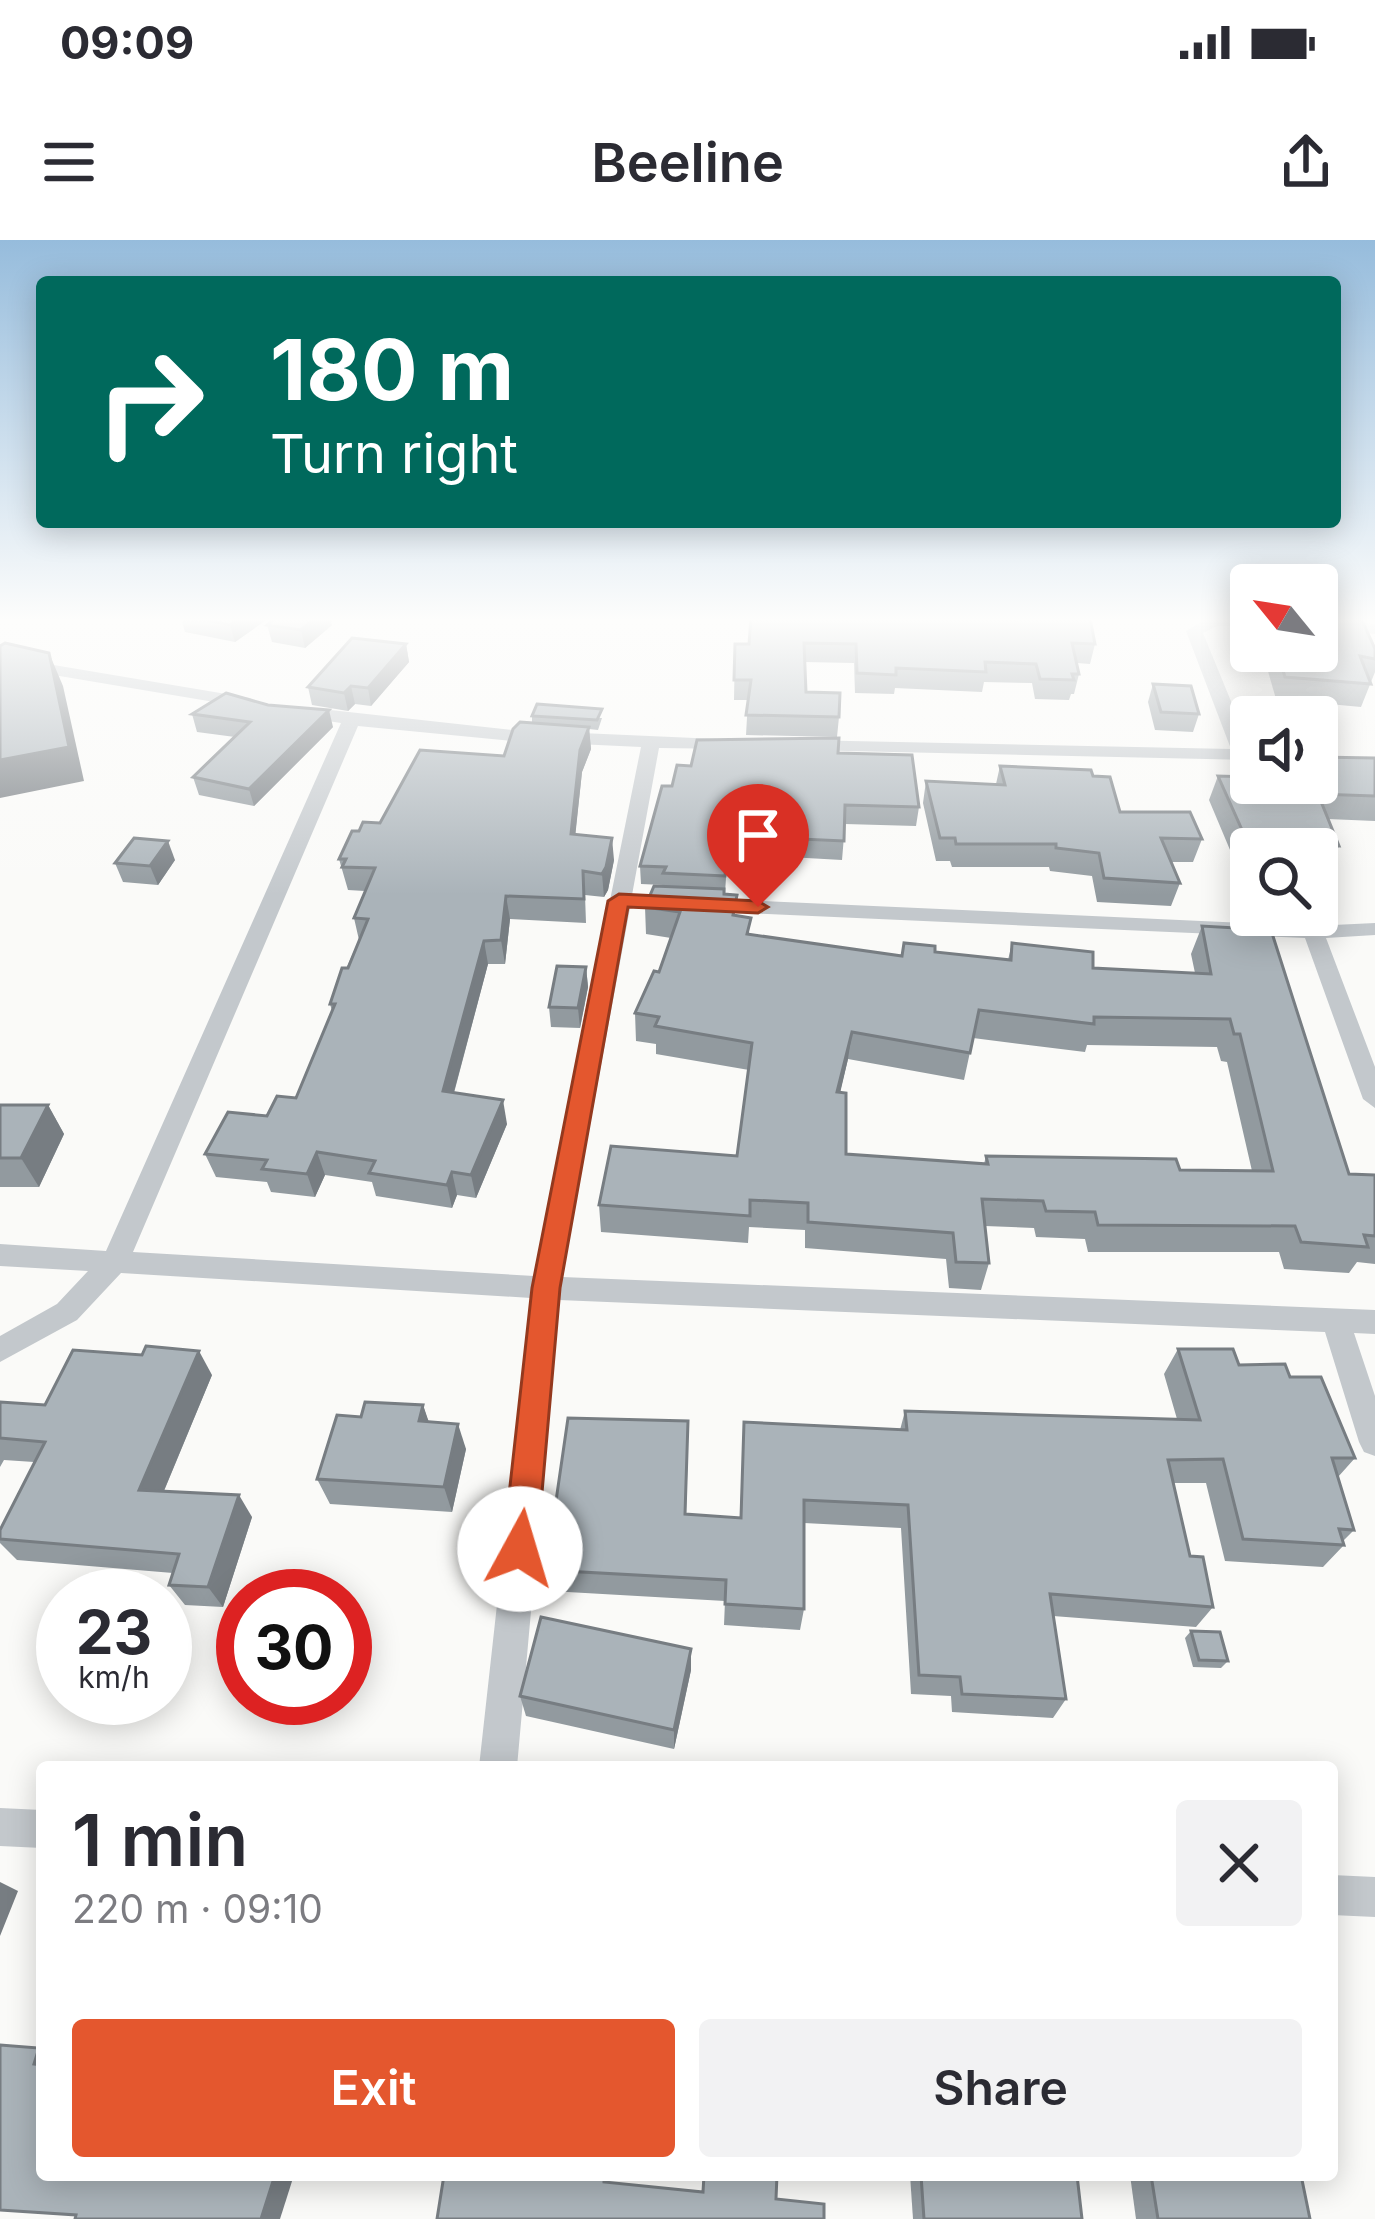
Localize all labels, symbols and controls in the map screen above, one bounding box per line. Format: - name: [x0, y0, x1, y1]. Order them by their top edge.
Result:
- text: 09:09: [60, 15, 194, 70]
- icon: menu: [36, 129, 102, 195]
- icon: share: [1273, 129, 1339, 195]
- text: Beeline: [591, 130, 784, 195]
- text: 180 m: [270, 319, 514, 420]
- icon: right: [72, 324, 228, 480]
- text: Turn right: [270, 421, 518, 486]
- north arrow: [1230, 564, 1338, 672]
- map controls: [1230, 564, 1338, 936]
- button: sound: [1230, 696, 1338, 804]
- pin: [707, 784, 809, 907]
- icon: arrive: [725, 802, 791, 868]
- button: search: [1230, 828, 1338, 936]
- position arrow: [457, 1486, 583, 1612]
- speed limit sign: 30: [216, 1569, 372, 1725]
- text: 23: [76, 1596, 152, 1668]
- text: km/h: [78, 1659, 150, 1695]
- text: 1 min: [72, 1796, 248, 1883]
- button: close: [1176, 1800, 1302, 1926]
- text: 220 m · 09:10: [72, 1885, 323, 1932]
- button: Exit: [72, 2019, 675, 2157]
- button: Share: [699, 2019, 1302, 2157]

